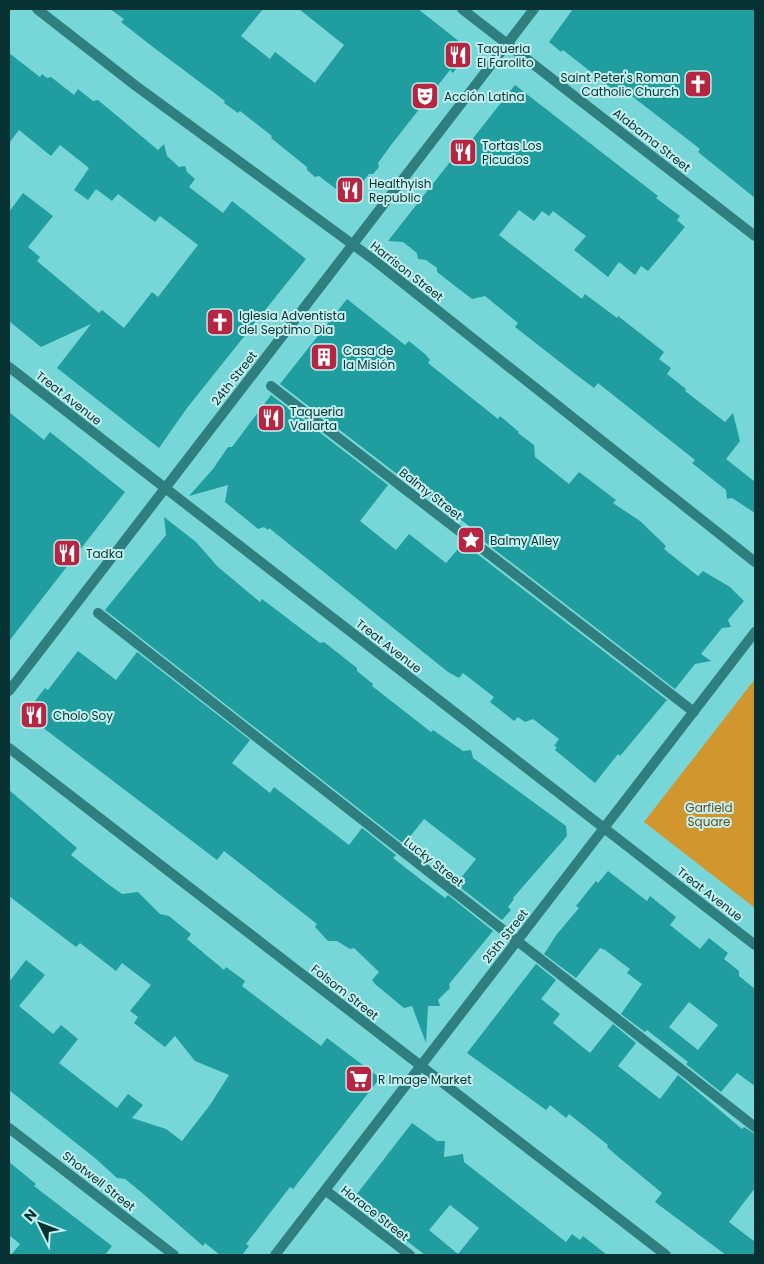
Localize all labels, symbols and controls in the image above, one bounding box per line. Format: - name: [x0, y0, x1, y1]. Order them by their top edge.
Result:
- restaurant icon: Taqueria El Farolito: [443, 40, 473, 70]
- place label: Taqueria El Farolito: [477, 40, 534, 71]
- place label: Saint Peter's Roman Catholic Church: [560, 69, 679, 100]
- church icon: Saint Peter's Roman Catholic Church: [683, 69, 713, 99]
- theatre icon: Acción Latina: [410, 81, 440, 111]
- place label: Acción Latina: [444, 88, 525, 105]
- street label: Alabama Street: [610, 104, 694, 176]
- restaurant icon: Tortas Los Picudos: [448, 137, 478, 167]
- place label: Tortas Los Picudos: [482, 137, 542, 168]
- restaurant icon: Healthyish Republic: [335, 175, 365, 205]
- place label: Healthyish Republic: [369, 175, 432, 206]
- street label: Harrison Street: [367, 237, 447, 305]
- church icon: Iglesia Adventista del Septimo Dia: [205, 307, 235, 337]
- place label: Iglesia Adventista del Septimo Dia: [239, 307, 345, 338]
- building icon: Casa de la Misión: [309, 342, 339, 372]
- place label: Casa de la Misión: [343, 342, 395, 373]
- street label: 24th Street: [207, 347, 261, 409]
- street label: Treat Avenue: [33, 367, 105, 429]
- restaurant icon: Taqueria Vallarta: [256, 403, 286, 433]
- place label: Taqueria Vallarta: [290, 403, 343, 434]
- street label: Balmy Street: [396, 464, 466, 524]
- place icon: Balmy Alley: [456, 525, 486, 555]
- place label: Balmy Alley: [490, 532, 559, 549]
- restaurant icon: Tadka: [52, 538, 82, 568]
- place label: Tadka: [86, 545, 123, 562]
- street label: Treat Avenue: [353, 615, 425, 677]
- restaurant icon: Cholo Soy: [19, 700, 49, 730]
- place label: Cholo Soy: [53, 707, 113, 724]
- park label: Garfield Square: [685, 799, 733, 830]
- street label: Lucky Street: [401, 833, 467, 891]
- street label: Treat Avenue: [674, 863, 746, 925]
- street label: 25th Street: [478, 905, 532, 967]
- street label: Folsom Street: [308, 960, 382, 1024]
- supermarket icon: R Image Market: [344, 1064, 374, 1094]
- place label: R Image Market: [378, 1071, 472, 1088]
- street label: Shotwell Street: [59, 1147, 139, 1215]
- street label: Horace Street: [338, 1181, 412, 1245]
- north arrow: [15, 1199, 65, 1249]
- text: N: [19, 1205, 41, 1226]

